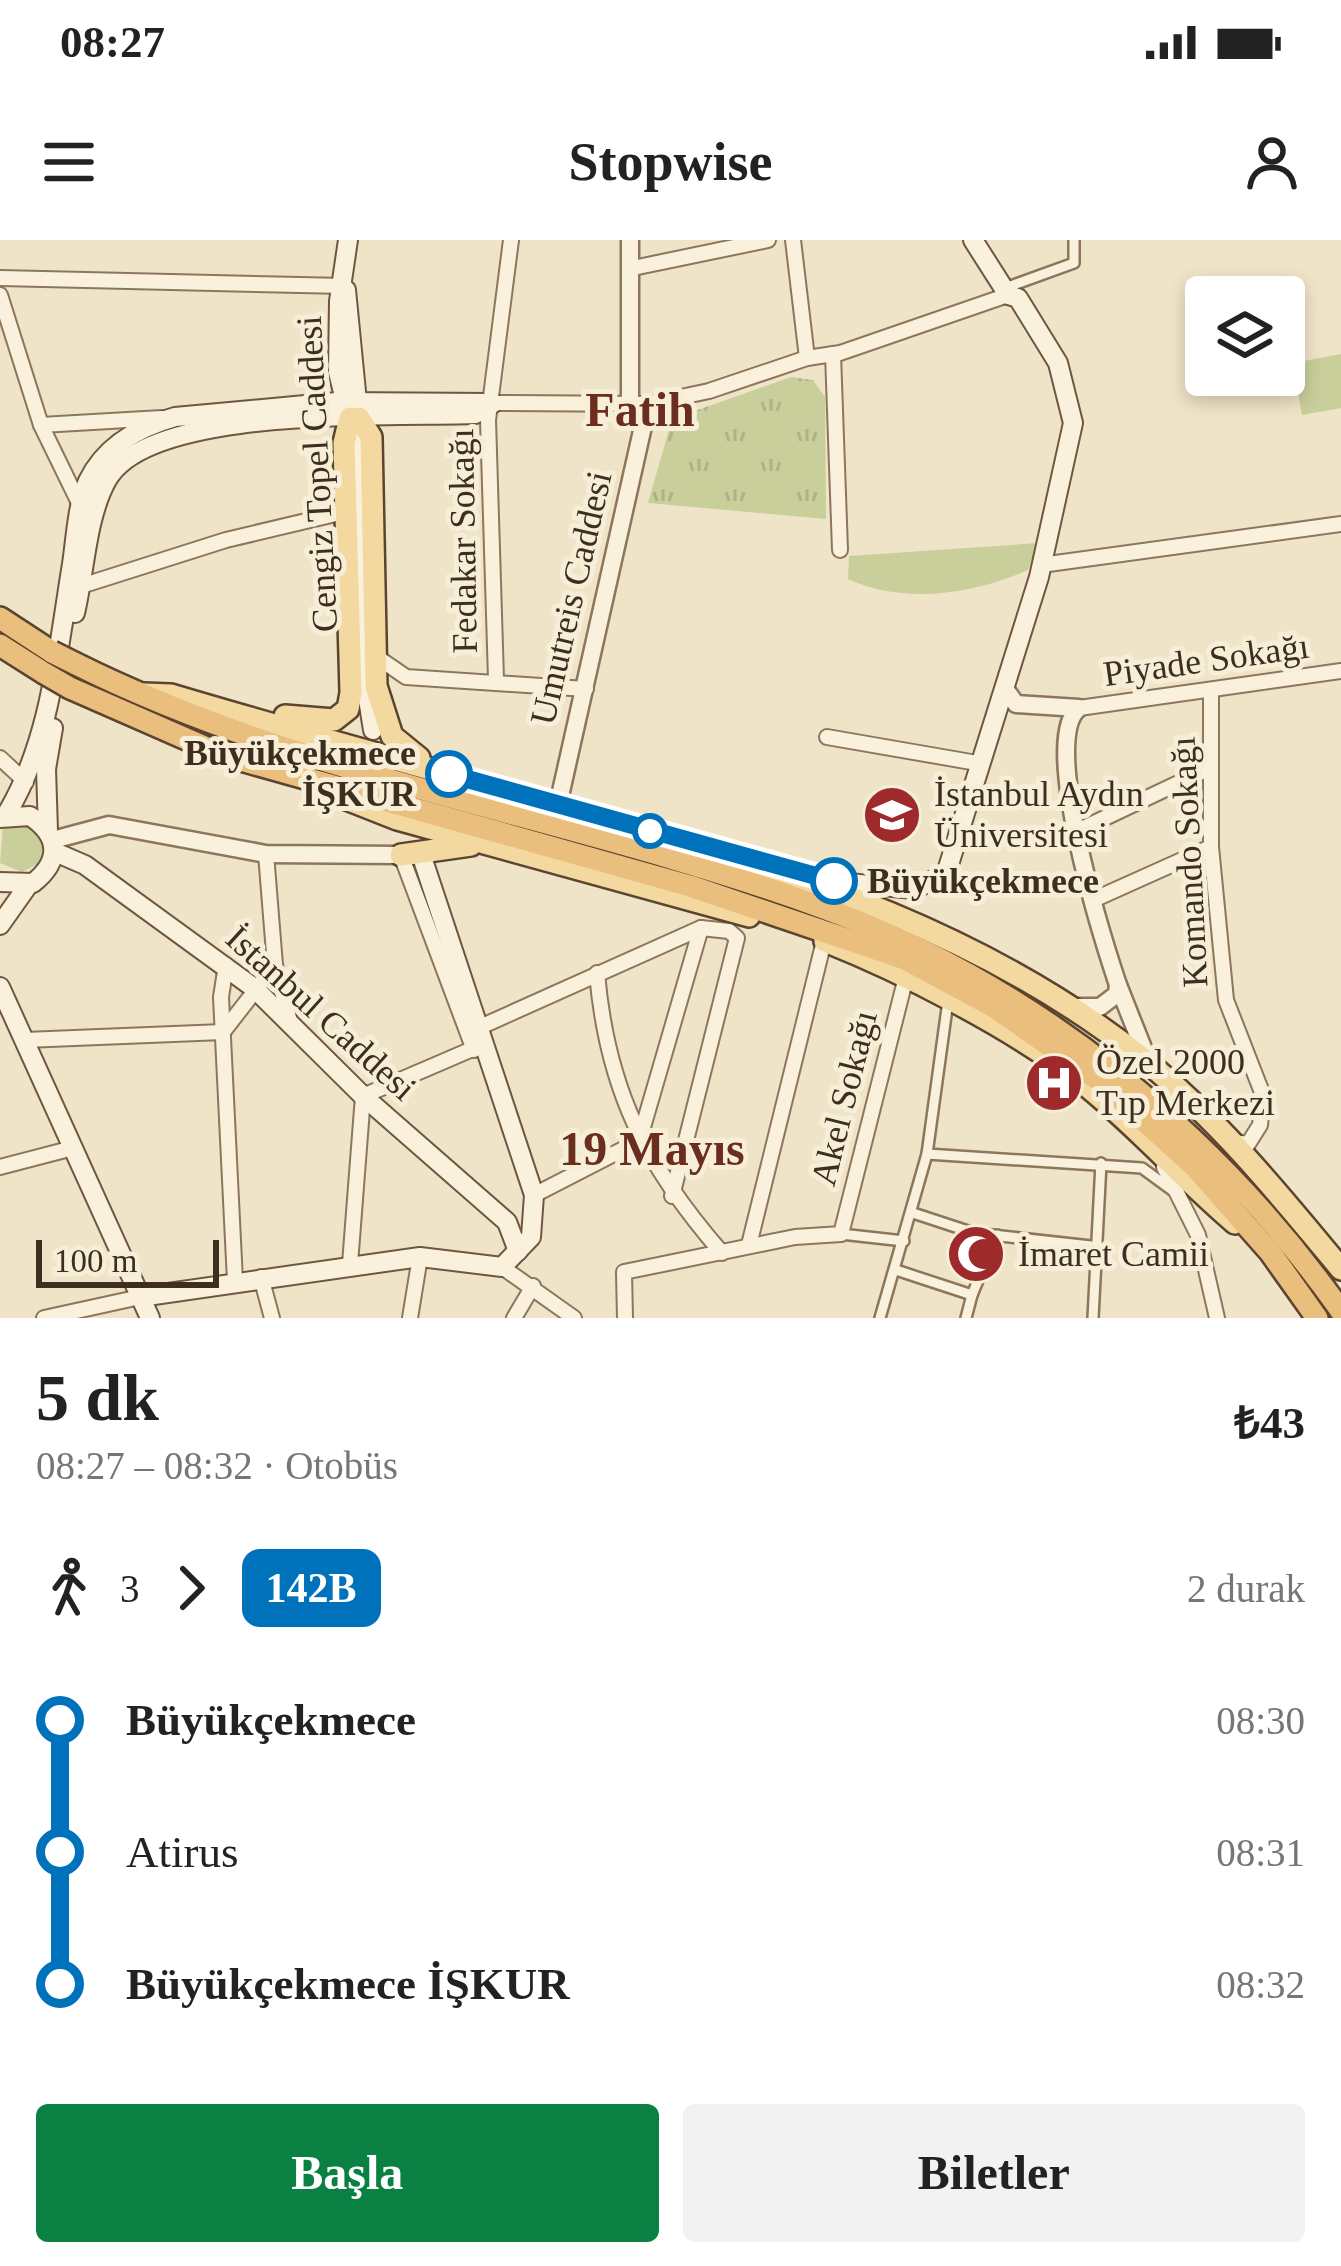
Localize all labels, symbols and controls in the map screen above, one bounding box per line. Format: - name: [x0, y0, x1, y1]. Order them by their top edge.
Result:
- text: 08:27: [60, 17, 165, 67]
- icon: menu: [36, 129, 102, 195]
- icon: person: [1239, 129, 1305, 195]
- text: Stopwise: [568, 132, 773, 192]
- map controls: [1185, 276, 1305, 396]
- button: layers: [1185, 276, 1305, 396]
- street label: Cengiz Topel Caddesi: [289, 315, 345, 633]
- district label: Fatih: [585, 383, 695, 436]
- street label: Fedakar Sokağı: [441, 428, 485, 654]
- street label: Umutreis Caddesi: [522, 467, 620, 729]
- street label: Piyade Sokağı: [1101, 626, 1311, 694]
- place label: Büyükçekmece İŞKUR: [184, 733, 417, 814]
- street label: Komando Sokağı: [1162, 736, 1216, 988]
- marker: Büyükçekmece İŞKUR: [427, 752, 471, 796]
- place label: İstanbul Aydın Üniversitesi: [934, 774, 1144, 855]
- school or university icon: İstanbul Aydın Üniversitesi: [861, 784, 923, 846]
- unlabelled marker: [634, 815, 666, 847]
- marker: Büyükçekmece: [812, 859, 856, 903]
- place label: Büyükçekmece: [867, 861, 1099, 901]
- street label: İstanbul Caddesi: [218, 918, 424, 1108]
- street label: Akel Sokağı: [803, 1006, 885, 1190]
- place label: Özel 2000 Tıp Merkezi: [1096, 1042, 1275, 1123]
- hospital icon: Özel 2000 Tıp Merkezi: [1023, 1052, 1085, 1114]
- district label: 19 Mayıs: [559, 1122, 745, 1175]
- mosque icon: İmaret Camii: [945, 1223, 1007, 1285]
- scale bar: [36, 1234, 219, 1287]
- place label: İmaret Camii: [1018, 1234, 1209, 1274]
- text: 100 m: [54, 1243, 137, 1279]
- text: 5 dk: [36, 1361, 159, 1434]
- text: ₺43: [1234, 1398, 1305, 1448]
- text: 08:27 – 08:32 · Otobüs: [36, 1444, 398, 1487]
- icon: walk: [36, 1555, 102, 1621]
- icon: forward: [158, 1555, 224, 1621]
- text: 142B: [266, 1565, 357, 1611]
- text: 3: [120, 1567, 140, 1610]
- text: 2 durak: [1187, 1567, 1305, 1610]
- text: Büyükçekmece: [126, 1695, 416, 1745]
- text: 08:30: [1216, 1699, 1305, 1742]
- text: Atirus: [126, 1827, 239, 1877]
- text: 08:31: [1216, 1831, 1305, 1874]
- text: Büyükçekmece İŞKUR: [126, 1959, 570, 2009]
- text: 08:32: [1216, 1963, 1305, 2006]
- button: Başla: [36, 2104, 659, 2242]
- button: Biletler: [683, 2104, 1305, 2242]

